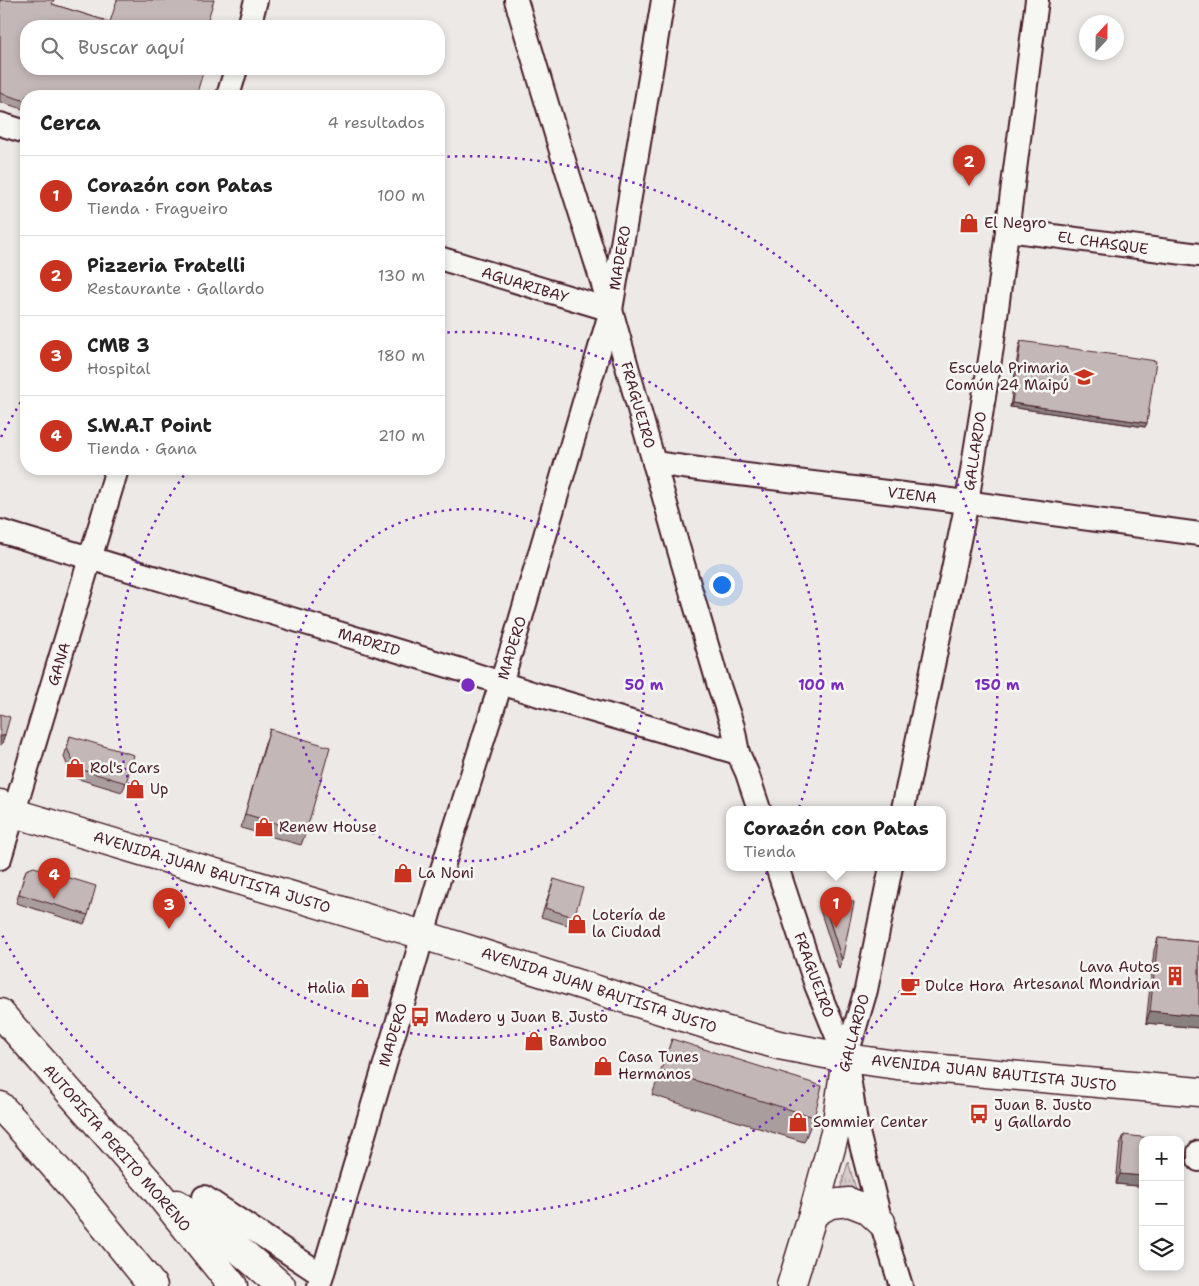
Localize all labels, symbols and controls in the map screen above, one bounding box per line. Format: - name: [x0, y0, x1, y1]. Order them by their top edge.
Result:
- north arrow: [1079, 15, 1124, 60]
- search box: [20, 20, 445, 75]
- icon: search: [38, 34, 66, 62]
- text: Buscar aquí: [78, 35, 184, 60]
- text: Cerca: [40, 109, 101, 137]
- text: 4 resultados: [327, 112, 425, 133]
- pin: 2: [953, 145, 985, 186]
- text: Corazón con Patas: [87, 173, 273, 198]
- text: 1: [52, 185, 60, 206]
- text: 100 m: [377, 185, 425, 206]
- text: Tienda · Fragueiro: [87, 198, 228, 219]
- shop icon: El Negro: [958, 212, 980, 234]
- place label: El Negro: [984, 213, 1047, 233]
- street label: MADERO: [604, 224, 636, 292]
- street label: EL CHASQUE: [1056, 227, 1150, 259]
- text: Pizzeria Fratelli: [87, 253, 245, 278]
- street label: AGUARIBAY: [479, 262, 571, 308]
- text: 2: [50, 265, 62, 286]
- text: 130 m: [378, 265, 425, 286]
- text: Restaurante · Gallardo: [87, 278, 264, 299]
- text: CMB 3: [87, 333, 150, 358]
- text: 3: [50, 345, 62, 366]
- text: 180 m: [377, 345, 425, 366]
- text: Hospital: [87, 358, 150, 379]
- place label: Escuela Primaria Común 24 Maipú: [945, 358, 1070, 395]
- street label: FRAGUEIRO: [616, 359, 660, 451]
- school or university icon: Escuela Primaria Común 24 Maipú: [1073, 366, 1095, 388]
- street label: GALLARDO: [959, 410, 991, 492]
- text: S.W.A.T Point: [87, 413, 212, 438]
- text: 4: [50, 425, 62, 446]
- text: 210 m: [378, 425, 425, 446]
- text: Tienda · Gana: [87, 438, 197, 459]
- street label: VIENA: [886, 482, 938, 508]
- your location: [709, 572, 735, 598]
- street label: MADERO: [493, 614, 531, 682]
- street label: MADRID: [335, 623, 403, 661]
- street label: GANA: [43, 640, 75, 688]
- text: 50 m: [625, 675, 664, 695]
- text: 100 m: [798, 675, 844, 695]
- text: 150 m: [974, 675, 1020, 695]
- centre of rings: [459, 676, 477, 694]
- shop icon: Rol's Cars: [64, 757, 86, 779]
- place label: Rol's Cars: [90, 758, 160, 778]
- shop icon: Up: [124, 778, 146, 800]
- place label: Up: [150, 779, 169, 799]
- popup: [726, 806, 946, 871]
- shop icon: Renew House: [253, 816, 275, 838]
- text: Corazón con Patas: [743, 816, 929, 841]
- place label: Renew House: [279, 817, 377, 837]
- street label: AVENIDA JUAN BAUTISTA JUSTO: [91, 826, 333, 918]
- text: Tienda: [743, 841, 796, 862]
- pin: 4: [38, 858, 70, 899]
- shop icon: La Noni: [392, 862, 414, 884]
- place label: La Noni: [418, 863, 474, 883]
- pin: 1: [820, 887, 852, 928]
- pin: 3: [153, 888, 185, 929]
- place label: Lotería de la Ciudad: [592, 905, 666, 942]
- shop icon: Lotería de la Ciudad: [566, 913, 588, 935]
- street label: FRAGUEIRO: [789, 930, 839, 1020]
- street label: AVENIDA JUAN BAUTISTA JUSTO: [479, 942, 719, 1038]
- place label: Lava Autos Artesanal Mondrian: [1013, 957, 1160, 994]
- building icon: Lava Autos Artesanal Mondrian: [1164, 965, 1186, 987]
- cafe icon: Dulce Hora: [899, 975, 921, 997]
- place label: Dulce Hora: [925, 976, 1005, 996]
- shop icon: Halia: [349, 977, 371, 999]
- place label: Halia: [307, 978, 346, 998]
- street label: GALLARDO: [834, 992, 874, 1074]
- street label: MADERO: [374, 1001, 412, 1069]
- bus stop icon: Madero y Juan B. Justo: [409, 1006, 431, 1028]
- place label: Madero y Juan B. Justo: [435, 1007, 608, 1027]
- shop icon: Bamboo: [523, 1030, 545, 1052]
- place label: Bamboo: [549, 1031, 607, 1051]
- place label: Casa Tunes Hermanos: [618, 1047, 699, 1084]
- street label: AVENIDA JUAN BAUTISTA JUSTO: [870, 1050, 1118, 1096]
- shop icon: Casa Tunes Hermanos: [592, 1055, 614, 1077]
- street label: AUTOPISTA PERITO MORENO: [39, 1060, 195, 1236]
- place label: Juan B. Justo y Gallardo: [994, 1095, 1092, 1132]
- bus stop icon: Juan B. Justo y Gallardo: [968, 1103, 990, 1125]
- shop icon: Sommier Center: [787, 1111, 809, 1133]
- place label: Sommier Center: [813, 1112, 928, 1132]
- map controls: [1139, 1136, 1184, 1271]
- button: +: [1139, 1136, 1184, 1181]
- button: −: [1139, 1181, 1184, 1226]
- button: layers: [1139, 1226, 1184, 1271]

